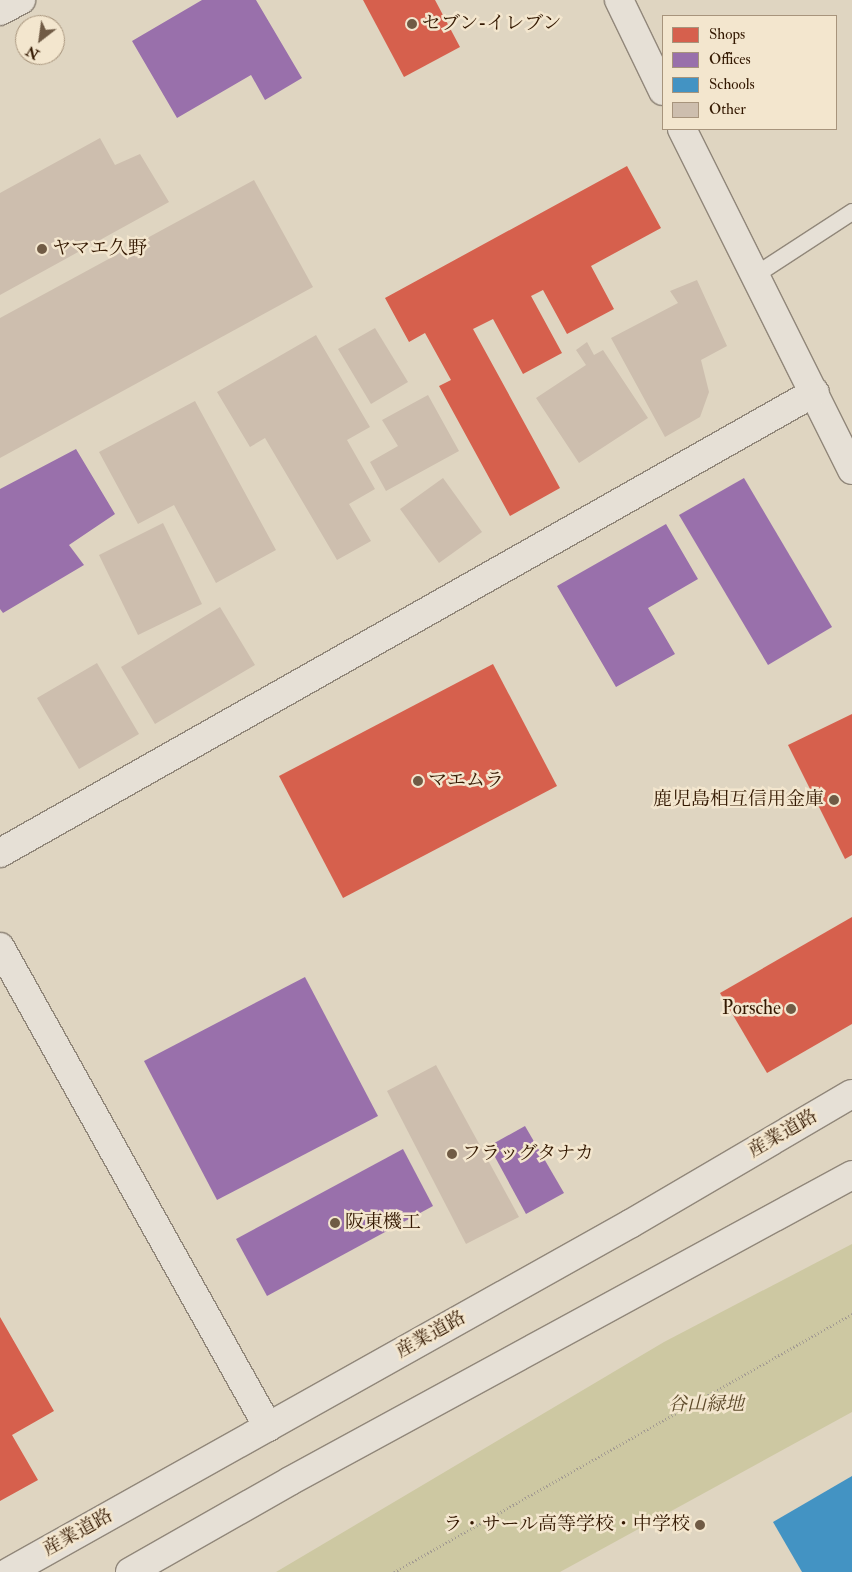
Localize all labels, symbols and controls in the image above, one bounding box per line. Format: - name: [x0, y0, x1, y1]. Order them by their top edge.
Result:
- place label: セブン-イレブン: [422, 13, 563, 35]
- north arrow: [15, 15, 65, 65]
- legend: [662, 15, 837, 130]
- marker: セブン-イレブン: [406, 18, 418, 30]
- text: Shops: [709, 25, 745, 44]
- text: N: [23, 42, 42, 63]
- text: Offices: [709, 50, 751, 69]
- text: Schools: [709, 75, 755, 94]
- text: Other: [709, 100, 746, 119]
- place label: ヤマエ久野: [52, 238, 147, 260]
- marker: ヤマエ久野: [36, 243, 48, 255]
- place label: マエムラ: [428, 770, 504, 792]
- marker: マエムラ: [412, 775, 424, 787]
- place label: 鹿児島相互信用金庫: [653, 789, 824, 811]
- marker: 鹿児島相互信用金庫: [828, 794, 840, 806]
- place label: Porsche: [722, 998, 781, 1020]
- marker: Porsche: [785, 1003, 797, 1015]
- street label: 産業道路: [744, 1105, 822, 1163]
- place label: フラッグタナカ: [462, 1143, 595, 1165]
- marker: フラッグタナカ: [446, 1148, 458, 1160]
- place label: 阪東機工: [345, 1212, 421, 1234]
- marker: 阪東機工: [329, 1217, 341, 1229]
- street label: 産業道路: [392, 1307, 470, 1363]
- park label: 谷山緑地: [668, 1394, 744, 1416]
- street label: 産業道路: [39, 1505, 117, 1561]
- place label: ラ・サール高等学校・中学校: [443, 1514, 690, 1536]
- marker: ラ・サール高等学校・中学校: [694, 1519, 706, 1531]

